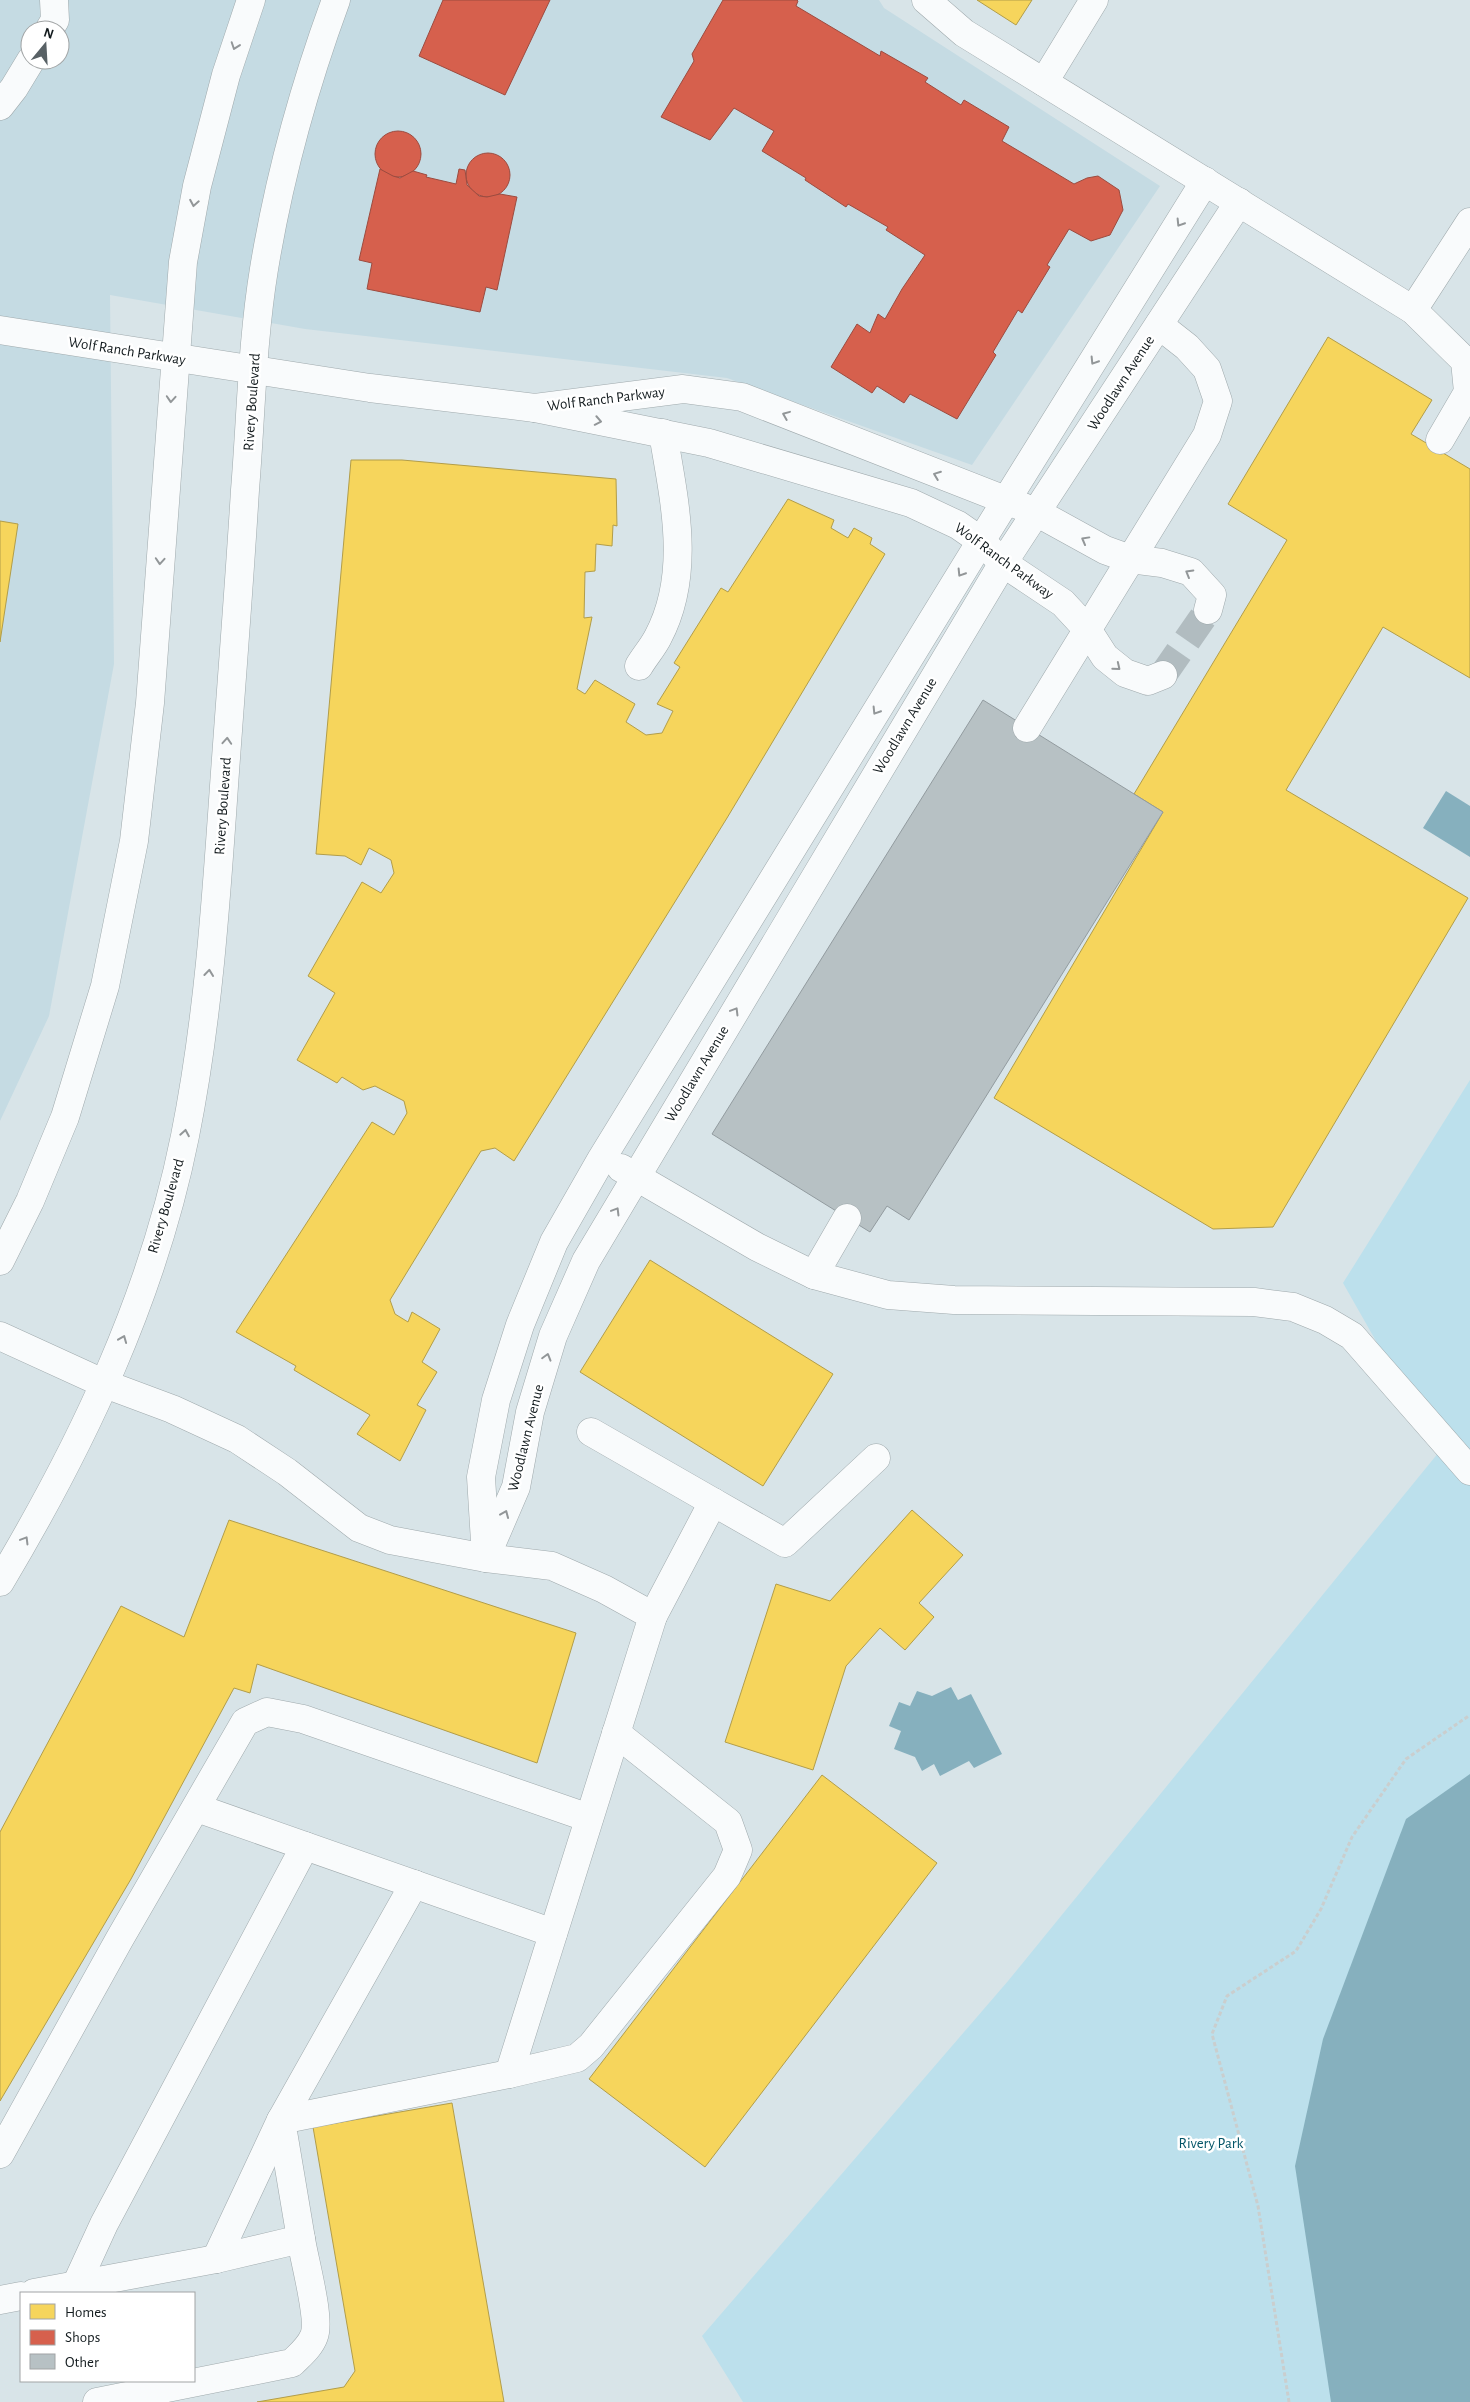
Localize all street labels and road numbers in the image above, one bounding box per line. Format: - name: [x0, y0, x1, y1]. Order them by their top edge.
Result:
- street label: Woodlawn Avenue: [1085, 333, 1157, 433]
- street label: Wolf Ranch Parkway: [67, 334, 187, 368]
- street label: Rivery Boulevard: [241, 352, 263, 451]
- street label: Wolf Ranch Parkway: [546, 384, 666, 414]
- street label: Wolf Ranch Parkway: [952, 520, 1057, 602]
- street label: Woodlawn Avenue: [870, 675, 940, 777]
- street label: Rivery Boulevard: [212, 756, 234, 855]
- street label: Woodlawn Avenue: [662, 1023, 732, 1125]
- street label: Rivery Boulevard: [145, 1157, 187, 1255]
- street label: Woodlawn Avenue: [505, 1383, 547, 1493]

